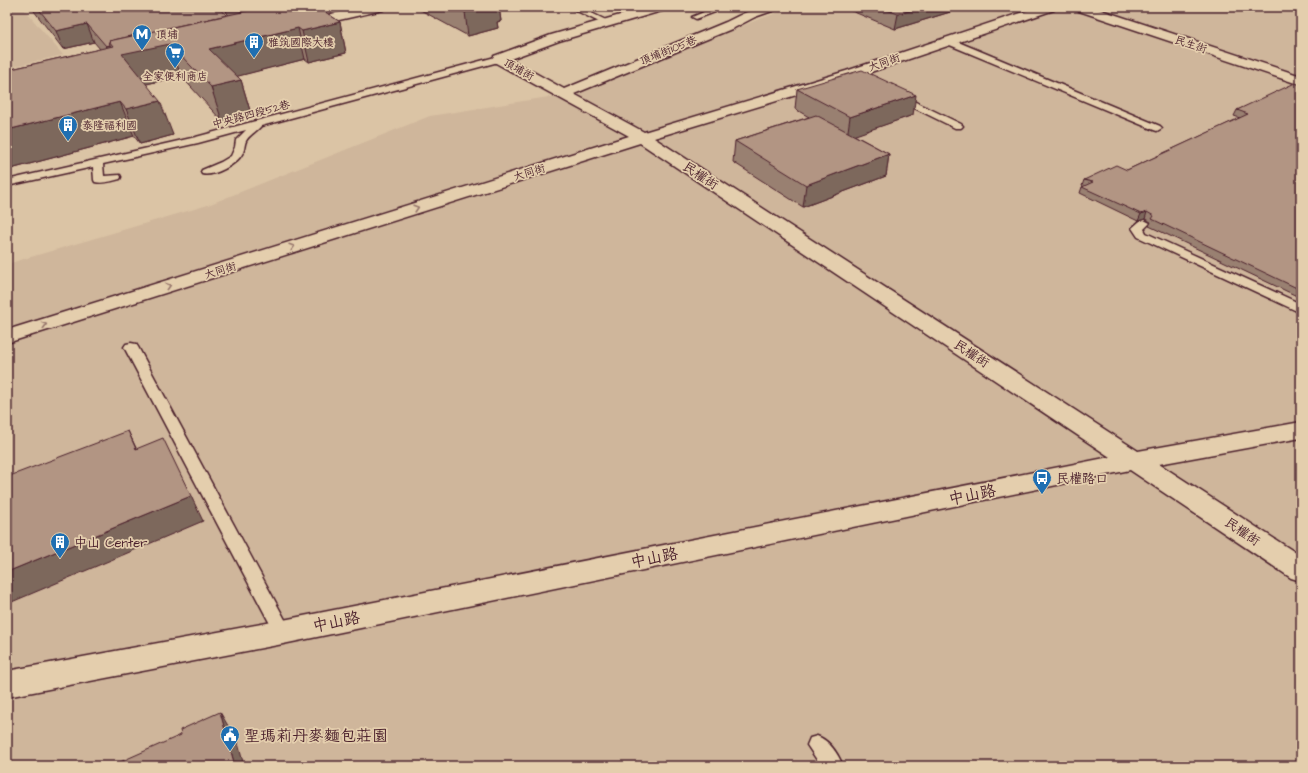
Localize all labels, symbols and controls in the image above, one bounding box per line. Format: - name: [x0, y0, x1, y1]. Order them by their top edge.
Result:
- metro station icon: 頂埔: [131, 23, 153, 51]
- place label: 頂埔: [156, 27, 178, 42]
- building icon: 雅筑國際大樓: [243, 31, 265, 59]
- street label: 頂埔街105巷: [637, 32, 699, 69]
- street label: 民生街: [1173, 32, 1210, 57]
- place label: 雅筑國際大樓: [268, 35, 334, 50]
- supermarket icon: 全家便利商店: [164, 41, 186, 69]
- street label: 大同街: [866, 50, 903, 75]
- street label: 頂埔街: [501, 55, 538, 84]
- place label: 全家便利商店: [142, 69, 208, 84]
- street label: 中央路四段52巷: [211, 97, 292, 132]
- building icon: 泰隆福利國: [57, 114, 79, 142]
- place label: 泰隆福利國: [82, 118, 137, 133]
- street label: 民權街: [679, 158, 722, 194]
- street label: 大同街: [511, 160, 548, 184]
- one-way arrow: [413, 204, 420, 213]
- one-way arrow: [289, 243, 296, 252]
- street label: 大同街: [202, 258, 239, 282]
- one-way arrow: [165, 282, 172, 291]
- one-way arrow: [41, 321, 48, 330]
- street label: 民權街: [950, 336, 993, 372]
- bus stop icon: 民權路口: [1031, 467, 1053, 495]
- place label: 民權路口: [1056, 470, 1108, 488]
- street label: 中山路: [947, 480, 998, 510]
- street label: 民權街: [1221, 513, 1264, 550]
- building icon: 中山 Center: [49, 531, 71, 559]
- place label: 中山 Center: [74, 534, 147, 552]
- street label: 中山路: [629, 543, 680, 573]
- street label: 中山路: [311, 607, 362, 637]
- public building icon: 聖瑪莉丹麥麵包莊園: [219, 724, 241, 752]
- place label: 聖瑪莉丹麥麵包莊園: [244, 725, 388, 747]

